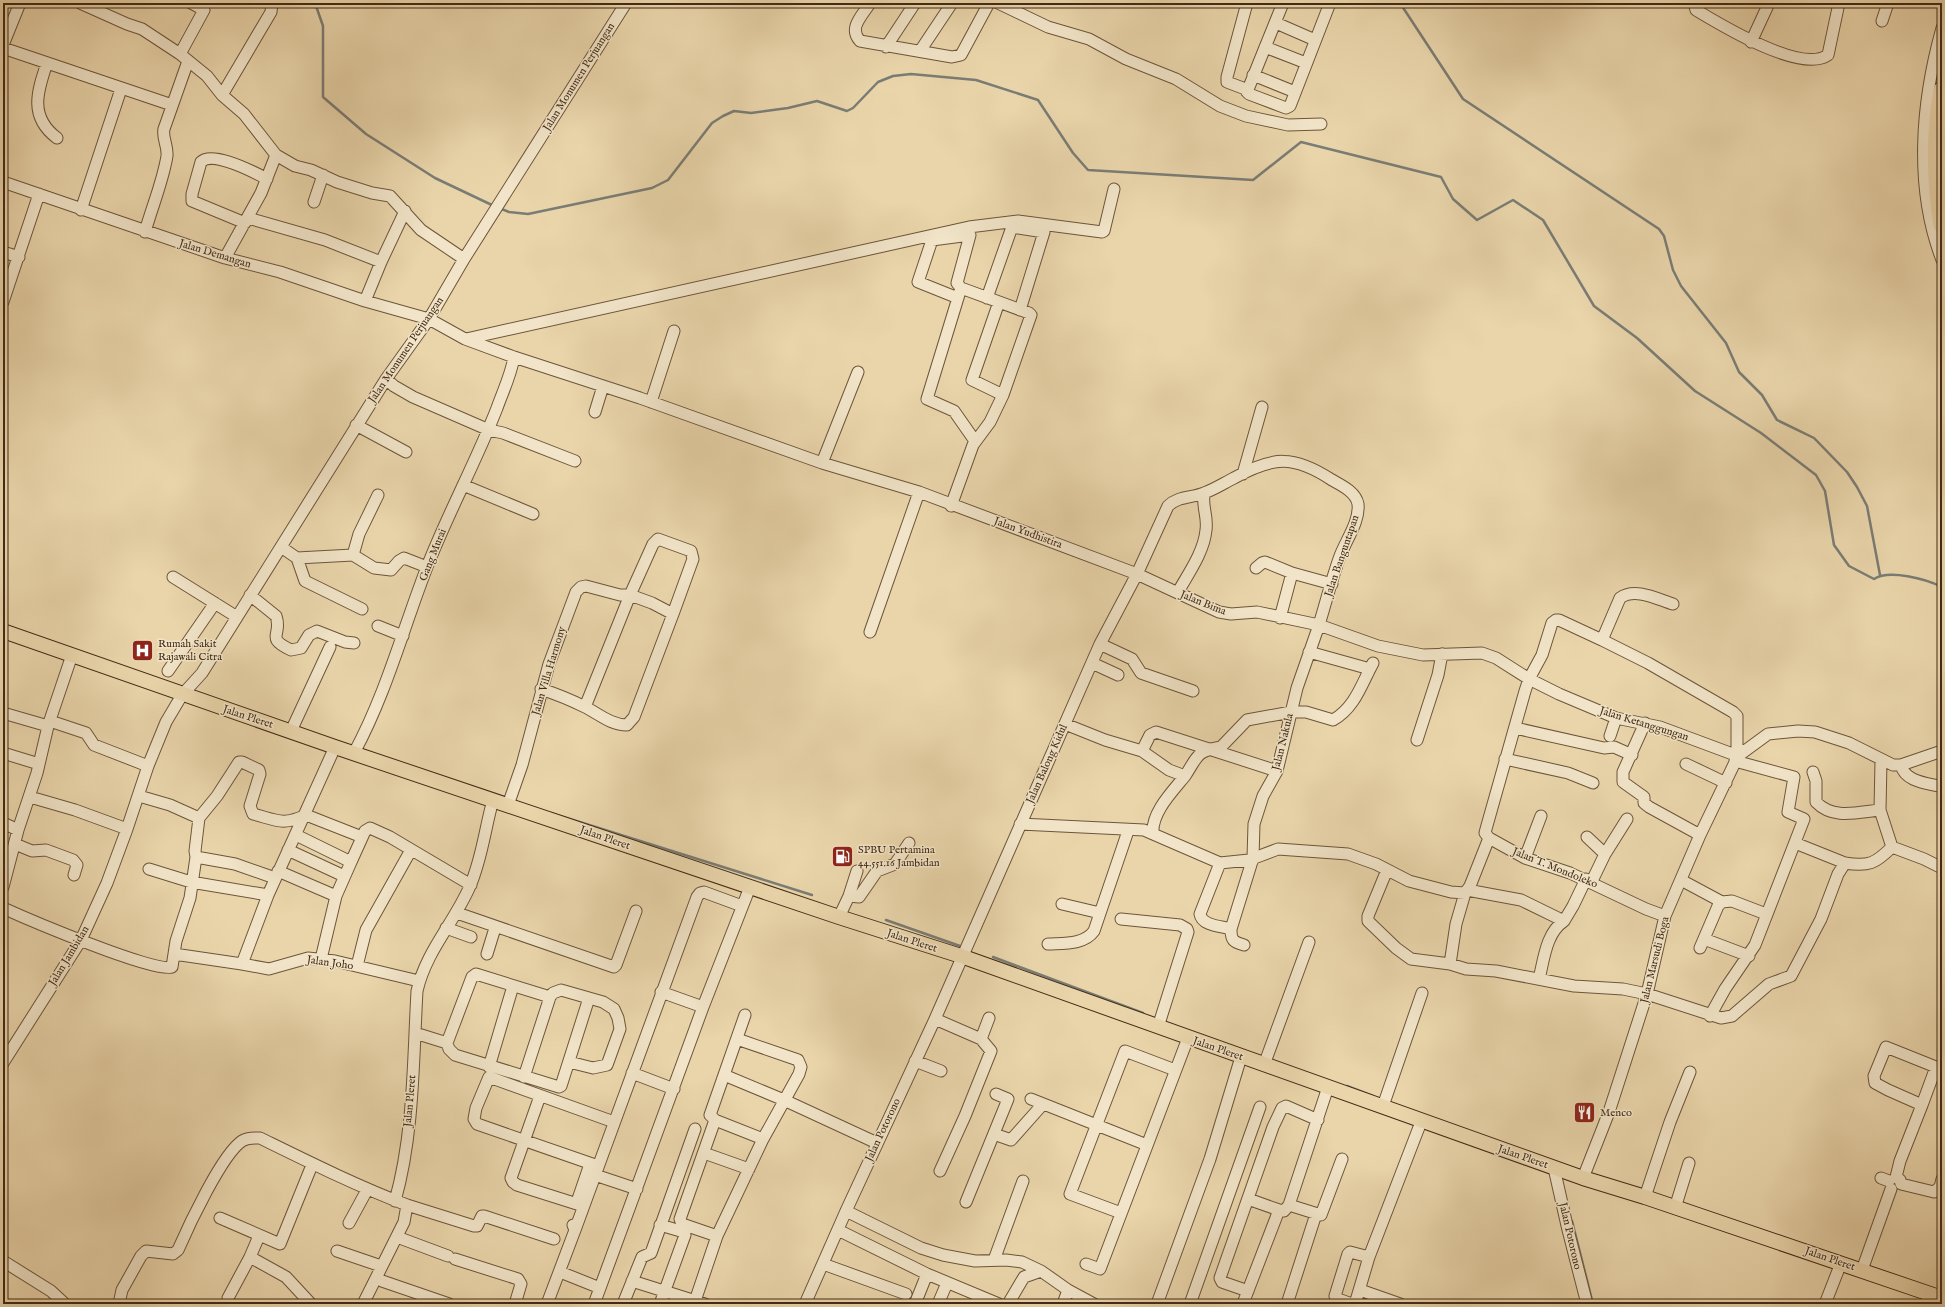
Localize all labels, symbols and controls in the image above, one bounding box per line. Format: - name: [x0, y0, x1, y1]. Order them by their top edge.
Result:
- street label: Jalan Monumen Perjuangan: [539, 20, 618, 135]
- street label: Jalan Demangan: [175, 236, 253, 272]
- street label: Jalan Monumen Perjuangan: [364, 294, 447, 407]
- street label: Jalan Yudhistira: [990, 513, 1064, 552]
- street label: Jalan Banguntapan: [1321, 513, 1363, 601]
- street label: Gang Murai: [416, 527, 450, 583]
- street label: Jalan Bima: [1176, 587, 1228, 619]
- street label: Jalan Villa Harmony: [528, 624, 569, 719]
- hospital icon: Rumah Sakit Rajawali Citra: [129, 637, 155, 663]
- place label: Rumah Sakit Rajawali Citra: [158, 637, 222, 664]
- street label: Jalan Pleret: [219, 702, 275, 732]
- street label: Jalan Ketanggungan: [1596, 703, 1690, 744]
- street label: Jalan Nakula: [1269, 712, 1297, 774]
- street label: Jalan Balong Kidul: [1022, 722, 1071, 808]
- street label: Jalan Pleret: [576, 822, 632, 853]
- fuel station icon: SPBU Pertamina 44.551.16 Jambidan: [830, 843, 856, 869]
- place label: SPBU Pertamina 44.551.16 Jambidan: [858, 843, 940, 870]
- street label: Jalan T. Mondoleko: [1508, 844, 1600, 892]
- street label: Jalan Marsudi Boga: [1637, 915, 1673, 1007]
- street label: Jalan Jambidan: [45, 923, 92, 990]
- street label: Jalan Pleret: [883, 926, 939, 956]
- street label: Jalan Joho: [304, 953, 354, 973]
- street label: Jalan Pleret: [1189, 1033, 1245, 1064]
- street label: Jalan Pleret: [401, 1074, 419, 1130]
- street label: Jalan Potorono: [861, 1096, 904, 1166]
- restaurant icon: Menco: [1571, 1100, 1597, 1126]
- place label: Menco: [1600, 1106, 1632, 1120]
- street label: Jalan Pleret: [1494, 1141, 1550, 1172]
- street label: Jalan Potorono: [1555, 1199, 1585, 1271]
- street label: Jalan Pleret: [1801, 1243, 1857, 1274]

